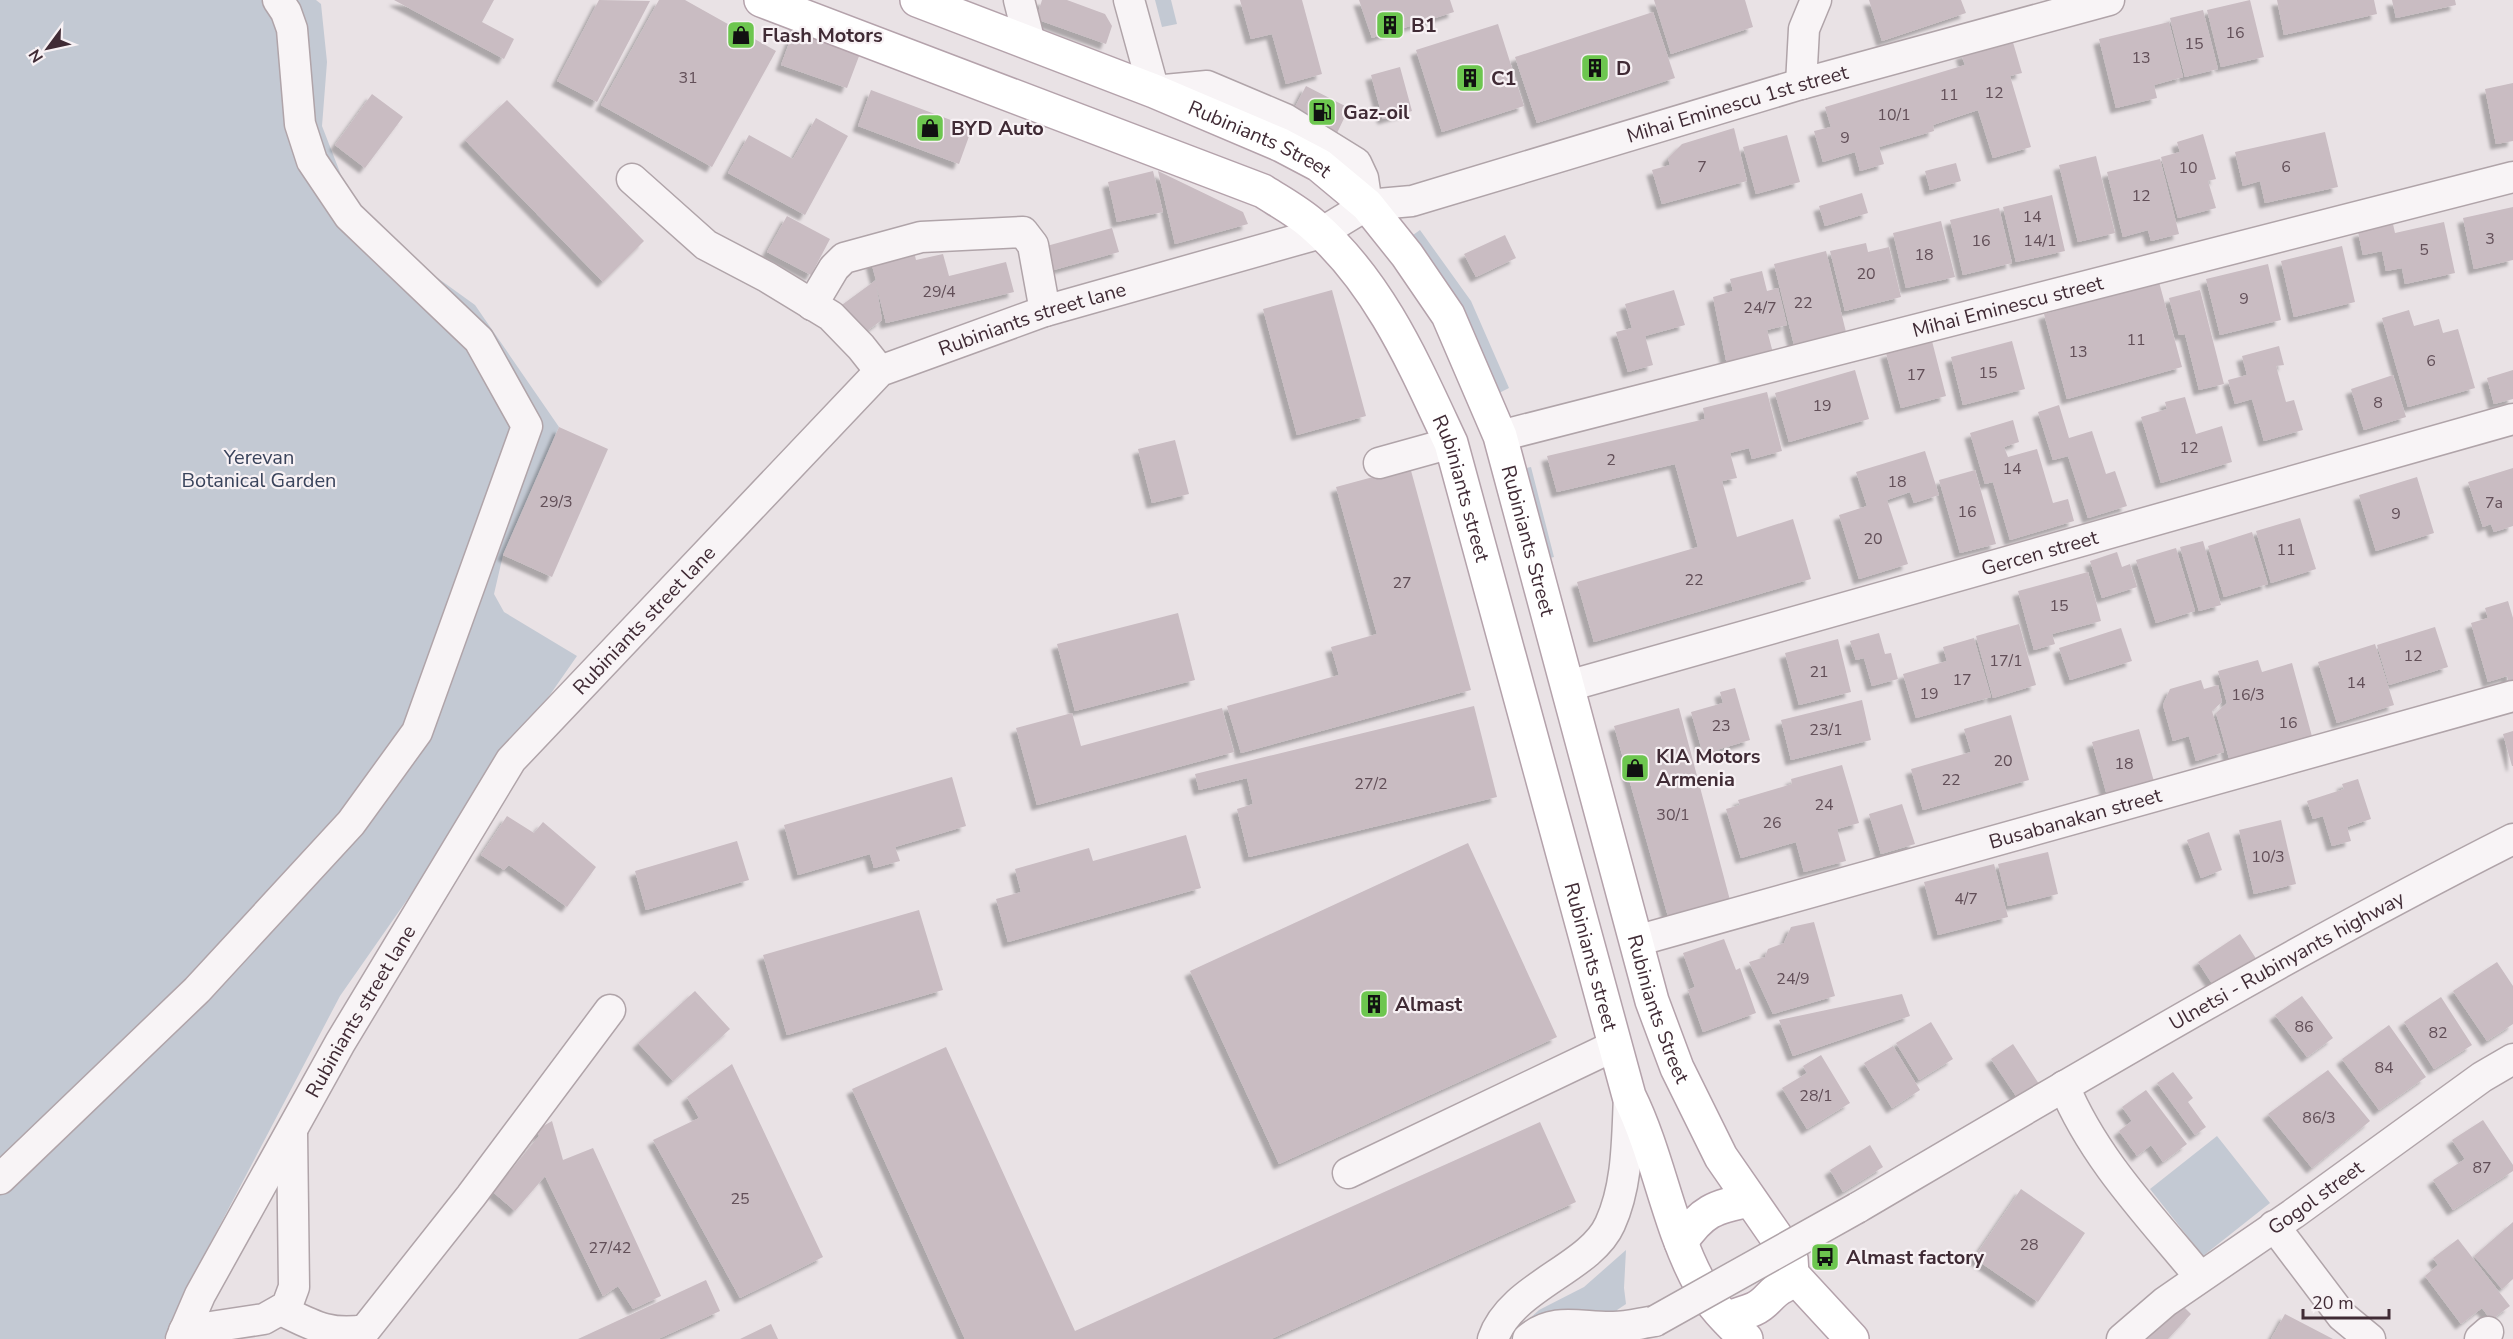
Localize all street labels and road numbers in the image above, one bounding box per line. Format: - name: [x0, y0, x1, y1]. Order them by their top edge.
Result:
- street label: Mihai Eminescu 1st street: [1623, 58, 1852, 149]
- street label: Rubiniants Street: [1184, 94, 1338, 184]
- street label: Mihai Eminescu street: [1909, 269, 2107, 344]
- street label: Rubiniants street lane: [934, 275, 1129, 362]
- street label: Rubiniants street: [1426, 410, 1497, 566]
- street label: Rubiniants Street: [1495, 462, 1562, 620]
- street label: Gercen street: [1978, 523, 2102, 582]
- street label: Rubiniants street lane: [567, 539, 721, 700]
- street label: Busabanakan street: [1986, 781, 2166, 855]
- street label: Rubiniants street: [1558, 879, 1624, 1035]
- street label: Ulnetsi - Rubinyants highway: [2164, 884, 2410, 1036]
- street label: Rubiniants street lane: [299, 920, 422, 1102]
- street label: Rubiniants Street: [1621, 931, 1696, 1089]
- street label: Gogol street: [2262, 1153, 2369, 1241]

